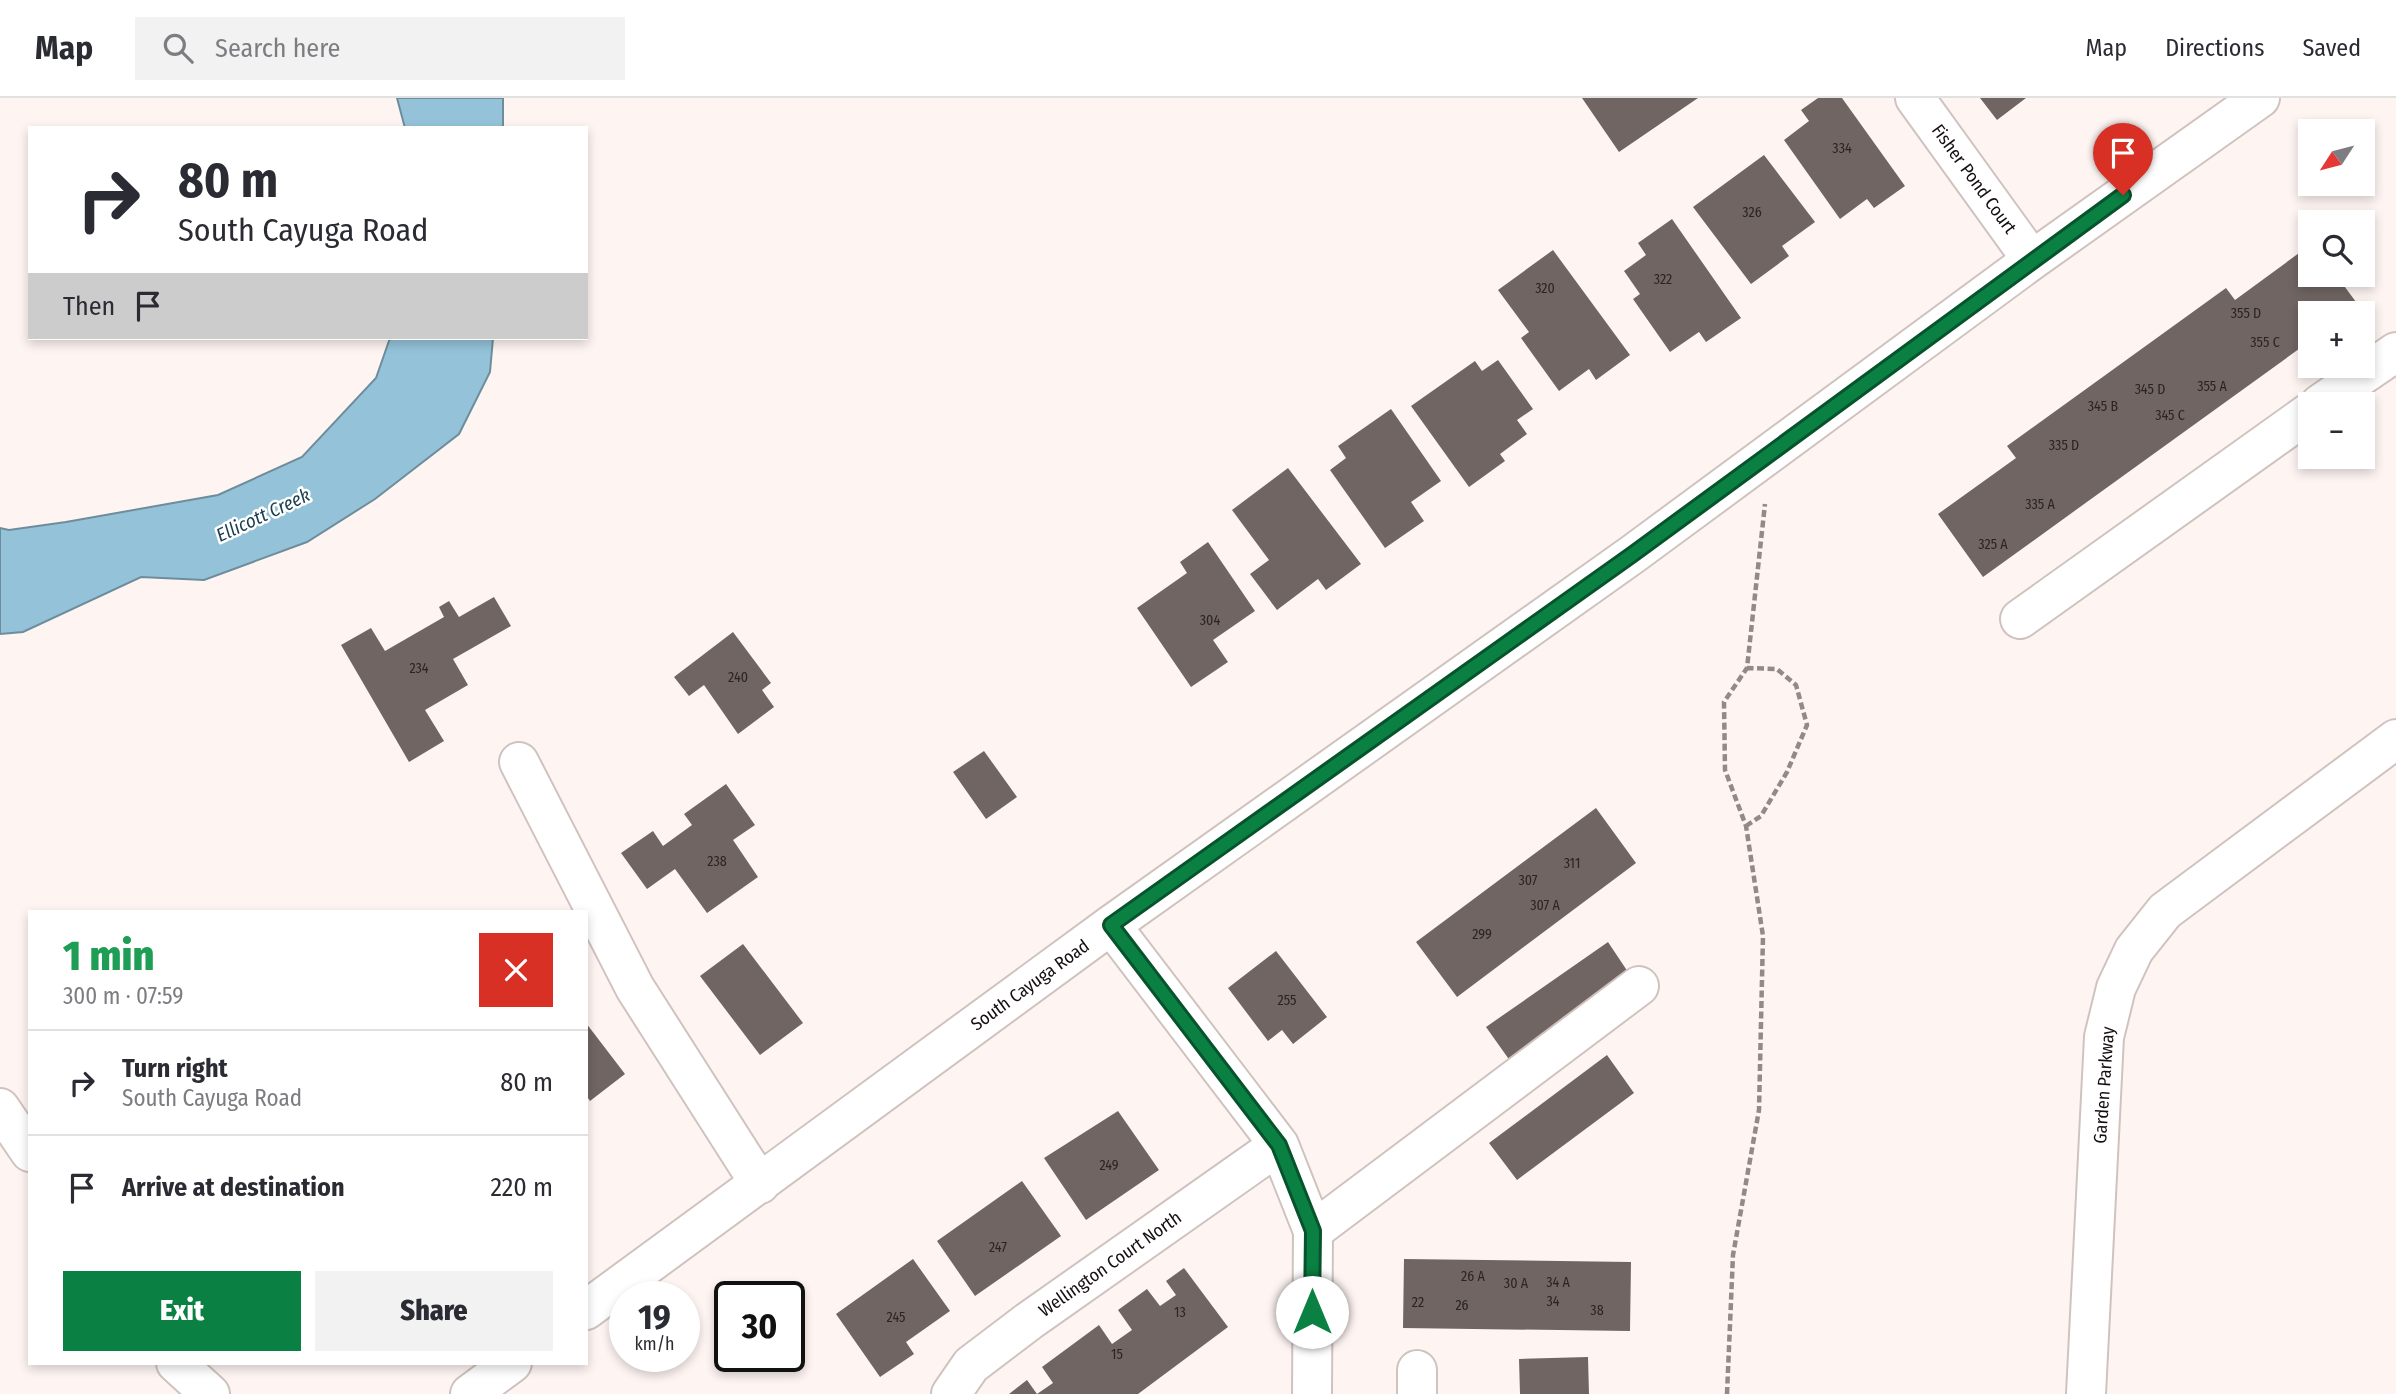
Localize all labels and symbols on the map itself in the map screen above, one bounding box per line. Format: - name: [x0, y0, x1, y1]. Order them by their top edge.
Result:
- north arrow: [2298, 119, 2375, 196]
- street label: Fisher Pond Court: [1927, 120, 2021, 238]
- pin: [2093, 123, 2153, 195]
- house number: 334: [1832, 140, 1852, 157]
- house number: 326: [1742, 204, 1762, 221]
- house number: 322: [1654, 271, 1672, 288]
- house number: 320: [1535, 280, 1555, 297]
- house number: 355 D: [2231, 305, 2261, 322]
- house number: 355 C: [2250, 334, 2280, 351]
- house number: 355 A: [2197, 378, 2228, 395]
- house number: 345 D: [2135, 381, 2165, 398]
- house number: 345 B: [2088, 398, 2118, 415]
- house number: 345 C: [2155, 407, 2185, 424]
- house number: 335 D: [2049, 437, 2079, 454]
- water label: Ellicott Creek: [212, 483, 314, 547]
- house number: 335 A: [2025, 496, 2055, 513]
- house number: 325 A: [1978, 536, 2008, 553]
- house number: 304: [1200, 612, 1220, 629]
- house number: 234: [409, 660, 429, 677]
- house number: 240: [728, 669, 748, 686]
- house number: 238: [707, 853, 727, 870]
- house number: 311: [1564, 855, 1580, 872]
- house number: 307: [1518, 872, 1538, 889]
- house number: 307 A: [1530, 897, 1560, 914]
- house number: 299: [1472, 926, 1492, 943]
- street label: South Cayuga Road: [967, 935, 1093, 1035]
- house number: 255: [1278, 992, 1296, 1009]
- street label: Garden Parkway: [2089, 1026, 2119, 1144]
- house number: 249: [1099, 1157, 1119, 1174]
- street label: Wellington Court North: [1034, 1206, 1186, 1322]
- house number: 247: [989, 1239, 1007, 1256]
- house number: 26 A: [1461, 1268, 1486, 1285]
- house number: 34 A: [1546, 1274, 1570, 1291]
- position arrow: [1275, 1275, 1349, 1349]
- house number: 30 A: [1504, 1275, 1529, 1292]
- speed limit sign: 30: [714, 1281, 805, 1372]
- house number: 34: [1546, 1293, 1560, 1310]
- house number: 22: [1412, 1294, 1424, 1311]
- house number: 26: [1455, 1297, 1469, 1314]
- house number: 38: [1590, 1302, 1604, 1319]
- house number: 13: [1174, 1304, 1186, 1321]
- house number: 245: [887, 1309, 905, 1326]
- house number: 15: [1111, 1346, 1123, 1363]

